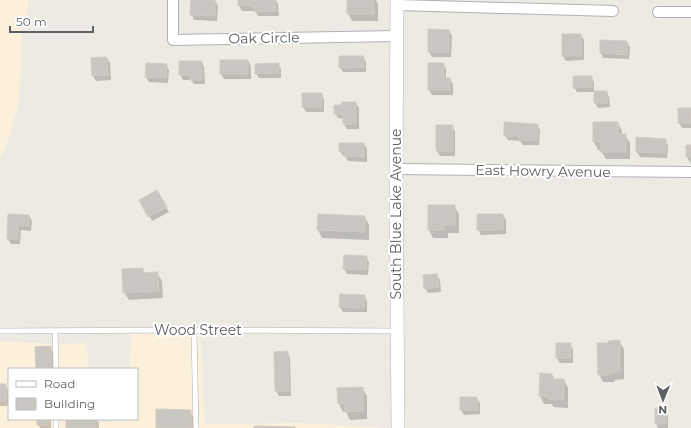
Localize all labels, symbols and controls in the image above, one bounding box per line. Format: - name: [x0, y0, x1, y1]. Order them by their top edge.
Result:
- scale bar: [10, 8, 93, 34]
- text: 50 m: [16, 14, 47, 29]
- street label: Oak Circle: [228, 28, 300, 48]
- street label: South Blue Lake Avenue: [387, 128, 405, 300]
- street label: East Howry Avenue: [475, 161, 611, 181]
- street label: Wood Street: [154, 321, 242, 339]
- legend: [8, 368, 138, 420]
- text: Road: [44, 376, 75, 391]
- north arrow: [643, 380, 683, 420]
- text: Building: [44, 396, 95, 411]
- text: N: [658, 403, 667, 417]

